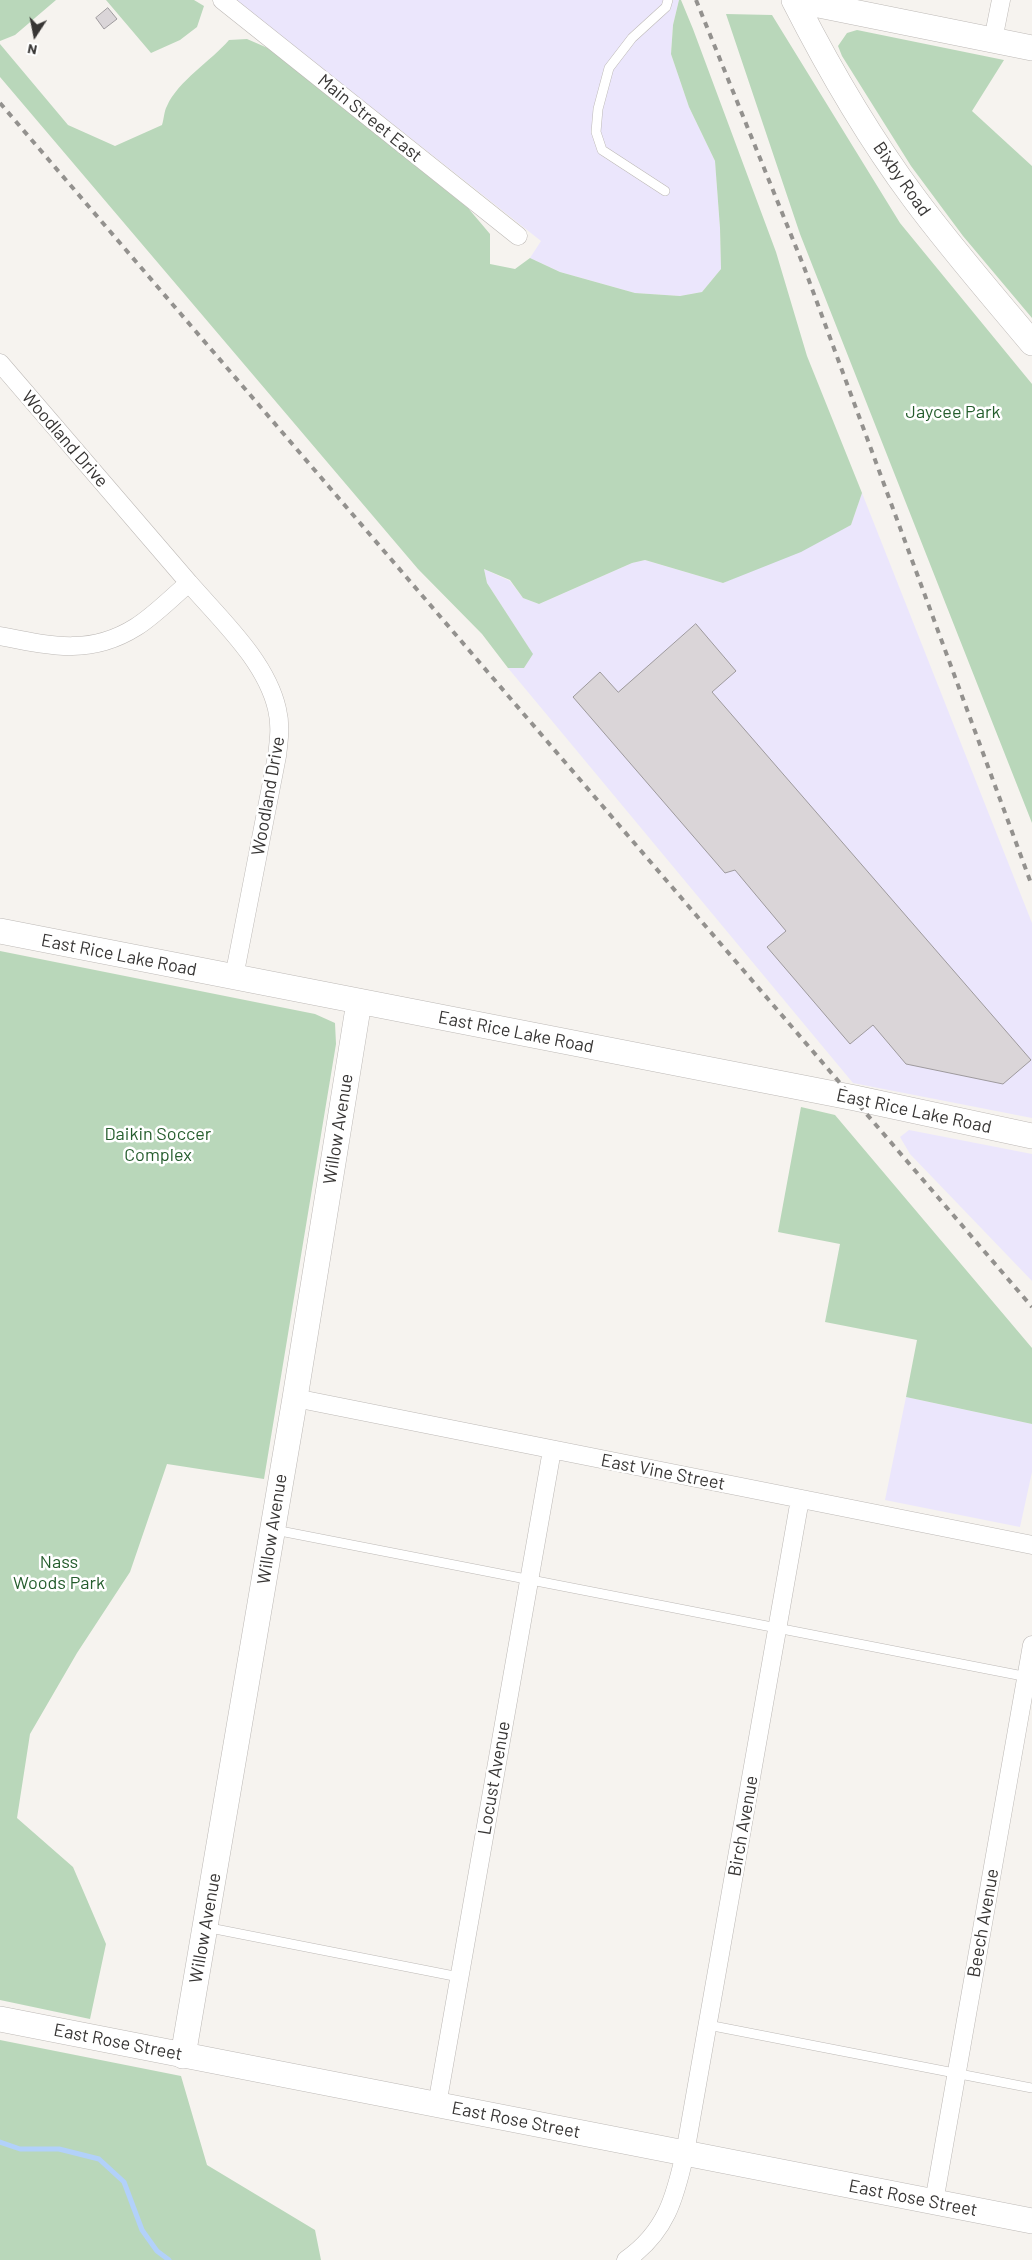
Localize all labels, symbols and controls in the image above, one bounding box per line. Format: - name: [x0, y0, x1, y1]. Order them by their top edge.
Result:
- north arrow: [10, 10, 60, 60]
- text: N: [26, 41, 38, 59]
- street label: Main Street East: [313, 69, 427, 167]
- street label: Bixby Road: [869, 138, 935, 220]
- street label: Woodland Drive: [17, 386, 113, 492]
- park label: Jaycee Park: [906, 401, 1000, 423]
- street label: Woodland Drive: [247, 735, 289, 857]
- street label: East Rice Lake Road: [39, 929, 199, 981]
- street label: East Rice Lake Road: [436, 1006, 596, 1058]
- street label: Willow Avenue: [319, 1072, 357, 1186]
- street label: East Rice Lake Road: [834, 1084, 994, 1138]
- park label: Daikin Soccer Complex: [105, 1123, 211, 1166]
- street label: East Vine Street: [599, 1449, 727, 1495]
- street label: Willow Avenue: [253, 1472, 291, 1586]
- park label: Nass Woods Park: [13, 1551, 105, 1594]
- street label: Locust Avenue: [473, 1719, 515, 1837]
- street label: Birch Avenue: [723, 1774, 763, 1878]
- street label: Beech Avenue: [963, 1867, 1003, 1979]
- street label: Willow Avenue: [185, 1871, 225, 1985]
- street label: East Rose Street: [52, 2019, 184, 2065]
- street label: East Rose Street: [450, 2097, 582, 2143]
- street label: East Rose Street: [847, 2175, 979, 2221]

